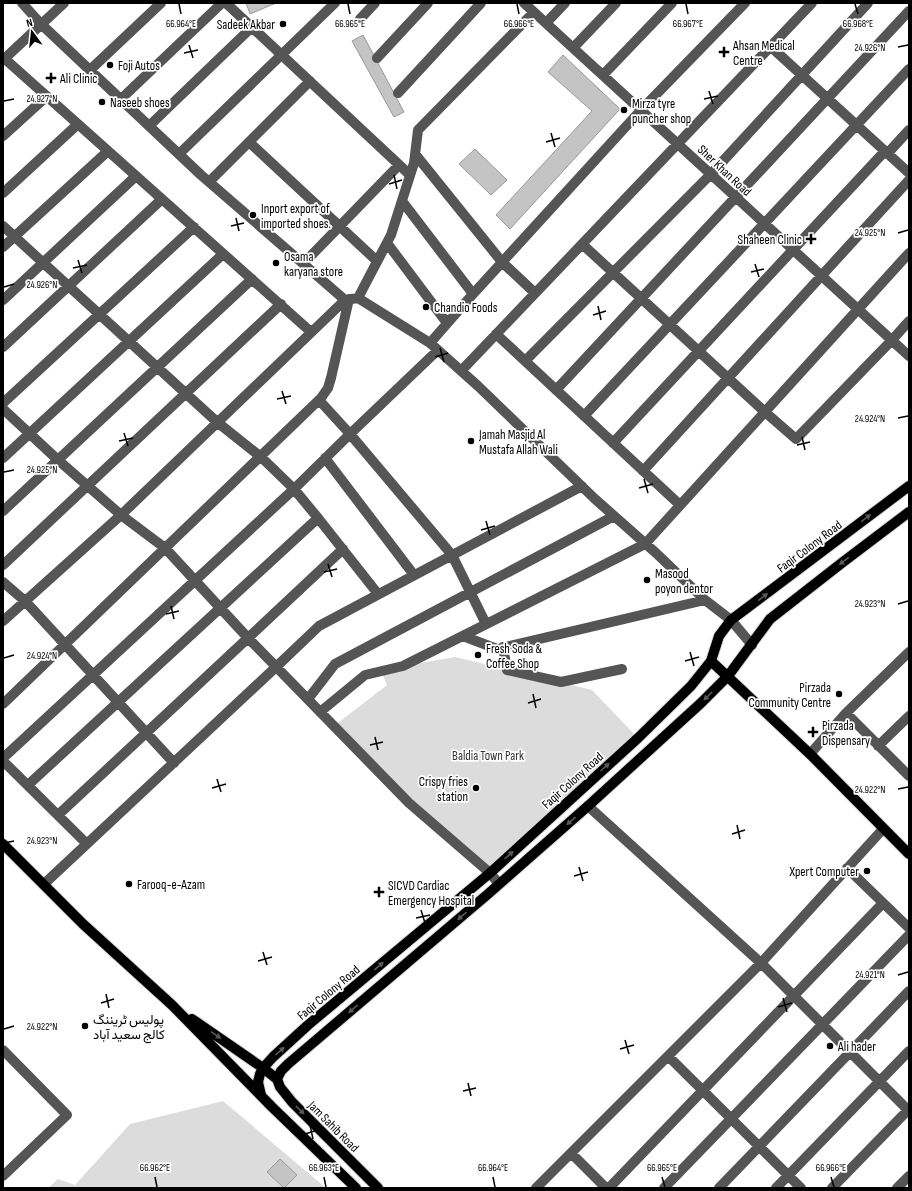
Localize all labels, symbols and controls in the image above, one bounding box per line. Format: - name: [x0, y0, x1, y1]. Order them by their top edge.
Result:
- north arrow: [12, 12, 52, 52]
- text: N: [25, 16, 34, 30]
- place label: Sadeek Akbar: [217, 17, 275, 33]
- text: 66.964°E: [166, 18, 196, 30]
- text: 66.965°E: [335, 18, 365, 30]
- text: 66.966°E: [504, 18, 534, 30]
- text: 66.967°E: [673, 18, 703, 30]
- text: 66.968°E: [843, 18, 873, 30]
- marker: Sadeek Akbar: [278, 19, 288, 29]
- place label: Ahsan Medical Centre: [732, 38, 795, 69]
- text: 24.926°N: [855, 42, 885, 54]
- marker: Ahsan Medical Centre: [718, 46, 730, 58]
- place label: Foji Autos: [118, 58, 160, 74]
- marker: Foji Autos: [105, 60, 115, 70]
- place label: Ali Clinic: [59, 71, 98, 87]
- marker: Ali Clinic: [45, 72, 57, 84]
- text: 24.927°N: [27, 93, 57, 105]
- place label: Naseeb shoes: [110, 95, 170, 111]
- place label: Mirza tyre puncher shop: [632, 96, 691, 127]
- marker: Naseeb shoes: [97, 97, 107, 107]
- marker: Mirza tyre puncher shop: [619, 105, 629, 115]
- street label: Sher Khan Road: [694, 142, 755, 200]
- place label: Inport export of imported shoes.: [261, 201, 331, 232]
- marker: Inport export of imported shoes.: [248, 210, 258, 220]
- text: 24.925°N: [855, 227, 885, 239]
- place label: Shaheen Clinic: [738, 232, 802, 248]
- marker: Shaheen Clinic: [805, 233, 817, 245]
- place label: Osama karyana store: [284, 249, 343, 280]
- marker: Osama karyana store: [271, 258, 281, 268]
- text: 24.926°N: [27, 279, 57, 291]
- place label: Chandio Foods: [434, 300, 498, 316]
- marker: Chandio Foods: [421, 302, 431, 312]
- text: 24.924°N: [855, 413, 885, 425]
- place label: Jamah Masjid Al Mustafa Allah Wali: [478, 427, 558, 458]
- marker: Jamah Masjid Al Mustafa Allah Wali: [466, 436, 476, 446]
- text: 24.925°N: [27, 464, 57, 476]
- one-way arrow: [861, 514, 872, 523]
- street label: Faqir Colony Road: [774, 517, 845, 576]
- one-way arrow: [839, 557, 850, 565]
- place label: Masood poyon dentor: [655, 566, 713, 597]
- marker: Masood poyon dentor: [642, 575, 652, 585]
- one-way arrow: [757, 593, 768, 601]
- text: 24.923°N: [855, 598, 885, 610]
- place label: Fresh Soda & Coffee Shop: [486, 641, 542, 672]
- text: 24.924°N: [27, 650, 57, 662]
- marker: Fresh Soda & Coffee Shop: [473, 650, 483, 660]
- place label: Pirzada Community Centre: [748, 680, 831, 711]
- marker: Pirzada Community Centre: [834, 689, 844, 699]
- one-way arrow: [703, 691, 713, 701]
- place label: Pirzada Dispensary: [822, 718, 870, 749]
- marker: Pirzada Dispensary: [807, 726, 819, 738]
- park label: Baldia Town Park: [452, 748, 524, 764]
- street label: Faqir Colony Road: [539, 749, 607, 812]
- one-way arrow: [601, 763, 610, 772]
- place label: Crispy fries station: [419, 774, 468, 805]
- marker: Crispy fries station: [471, 783, 481, 793]
- text: 24.922°N: [855, 784, 885, 796]
- one-way arrow: [566, 817, 576, 826]
- text: 24.923°N: [27, 835, 57, 847]
- one-way arrow: [504, 850, 515, 859]
- place label: Xpert Computer: [788, 864, 859, 880]
- marker: Xpert Computer: [862, 866, 872, 876]
- place label: Farooq-e-Azam: [137, 877, 205, 893]
- place label: SICVD Cardiac Emergency Hospital: [388, 878, 474, 909]
- marker: Farooq-e-Azam: [124, 879, 134, 889]
- marker: SICVD Cardiac Emergency Hospital: [373, 886, 385, 898]
- one-way arrow: [457, 911, 468, 920]
- street label: Faqir Colony Road: [294, 962, 363, 1024]
- one-way arrow: [373, 962, 384, 971]
- text: 24.921°N: [855, 969, 885, 981]
- one-way arrow: [347, 1005, 358, 1014]
- place label: پولیس ٹریننگ کالج سعید آباد: [93, 1012, 165, 1044]
- text: 24.922°N: [27, 1021, 57, 1033]
- marker: پولیس ٹریننگ کالج سعید آباد: [80, 1021, 90, 1031]
- one-way arrow: [210, 1031, 221, 1039]
- place label: Ali hader: [837, 1039, 876, 1055]
- marker: Ali hader: [825, 1041, 835, 1051]
- one-way arrow: [275, 1046, 285, 1056]
- street label: Jam Sahib Road: [304, 1097, 362, 1156]
- one-way arrow: [295, 1105, 305, 1115]
- text: 66.962°E: [140, 1162, 170, 1174]
- text: 66.963°E: [309, 1162, 339, 1174]
- text: 66.964°E: [478, 1162, 508, 1174]
- text: 66.965°E: [647, 1162, 677, 1174]
- text: 66.966°E: [816, 1162, 846, 1174]

